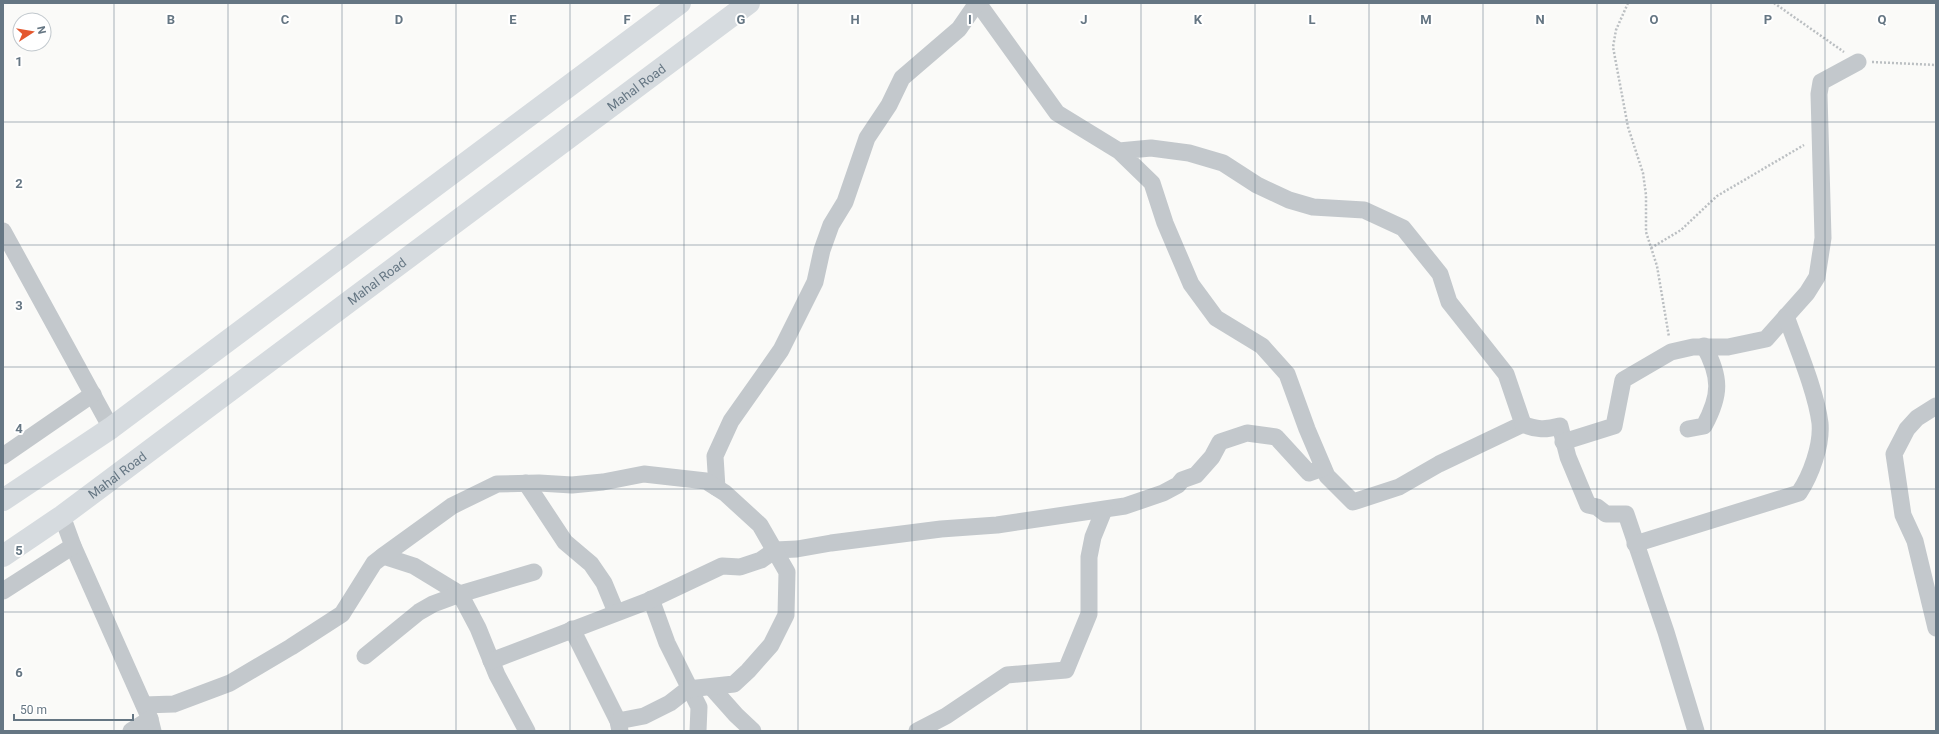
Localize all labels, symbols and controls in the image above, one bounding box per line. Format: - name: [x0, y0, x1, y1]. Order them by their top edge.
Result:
- north arrow: [12, 12, 52, 52]
- text: B: [167, 12, 175, 27]
- text: C: [281, 12, 290, 27]
- text: D: [395, 12, 403, 27]
- text: E: [509, 12, 517, 27]
- text: F: [623, 12, 631, 27]
- text: G: [737, 12, 746, 27]
- text: H: [850, 12, 860, 27]
- text: I: [968, 12, 972, 27]
- text: J: [1080, 12, 1088, 27]
- text: K: [1194, 12, 1203, 27]
- text: L: [1308, 12, 1316, 27]
- text: M: [1420, 12, 1432, 27]
- text: N: [1535, 12, 1545, 27]
- text: O: [1650, 12, 1659, 27]
- text: P: [1764, 12, 1772, 27]
- text: Q: [1878, 12, 1887, 27]
- text: N: [34, 25, 49, 35]
- text: 1: [15, 54, 23, 69]
- street label: Mahal Road: [604, 61, 669, 114]
- text: 2: [15, 176, 23, 191]
- street label: Mahal Road: [345, 255, 409, 308]
- text: 3: [15, 298, 23, 313]
- text: 4: [15, 421, 23, 436]
- street label: Mahal Road: [85, 449, 149, 502]
- text: 5: [15, 543, 23, 558]
- text: 6: [15, 665, 23, 680]
- scale bar: [14, 696, 133, 722]
- text: 50 m: [20, 703, 47, 717]

